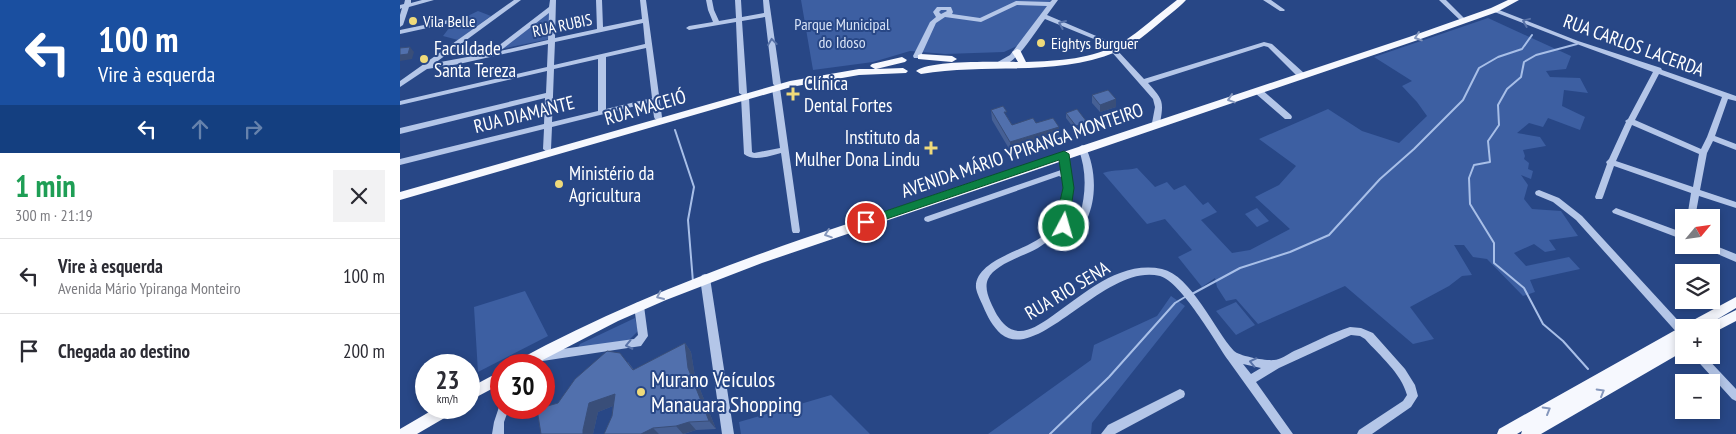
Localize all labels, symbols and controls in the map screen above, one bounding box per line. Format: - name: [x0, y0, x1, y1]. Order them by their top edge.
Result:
- street label: RUA CARLOS LACERDA: [1560, 8, 1708, 82]
- street label: RUA RUBIS: [530, 9, 594, 41]
- place label: Vila Belle: [422, 11, 476, 31]
- park label: Parque Municipal do Idoso: [794, 14, 890, 52]
- marker: Vila Belle: [407, 15, 419, 27]
- text: 100 m: [98, 16, 179, 62]
- one-way arrow: [1522, 18, 1531, 29]
- one-way arrow: [1058, 19, 1067, 30]
- icon: left: [15, 20, 80, 85]
- one-way arrow: [1415, 31, 1423, 41]
- place label: Eightys Burguer: [1051, 33, 1139, 53]
- place label: Faculdade Santa Tereza: [434, 36, 516, 82]
- marker: Eightys Burguer: [1035, 37, 1047, 49]
- one-way arrow: [767, 38, 777, 46]
- marker: Faculdade Santa Tereza: [418, 53, 430, 65]
- text: Vire à esquerda: [98, 60, 215, 88]
- place label: Clínica Dental Fortes: [804, 71, 893, 117]
- street label: RUA MACEIÓ: [601, 84, 689, 130]
- marker: Clínica Dental Fortes: [786, 87, 800, 101]
- street label: RUA DIAMANTE: [471, 90, 577, 138]
- one-way arrow: [1227, 94, 1236, 104]
- street label: AVENIDA MÁRIO YPIRANGA MONTEIRO: [898, 97, 1146, 203]
- icon: left: [133, 115, 161, 143]
- icon: ahead: [186, 115, 214, 143]
- icon: right: [239, 115, 267, 143]
- place label: Instituto da Mulher Dona Lindu: [795, 125, 920, 171]
- marker: Instituto da Mulher Dona Lindu: [924, 141, 938, 155]
- place label: Ministério da Agricultura: [569, 161, 654, 207]
- text: 1 min: [15, 166, 76, 205]
- button: close: [333, 170, 385, 222]
- marker: Ministério da Agricultura: [553, 178, 565, 190]
- position arrow: [1037, 199, 1089, 251]
- pin: [845, 201, 887, 243]
- text: 300 m · 21:19: [15, 205, 93, 225]
- icon: arrive: [852, 208, 880, 236]
- north arrow: [1675, 209, 1720, 254]
- map controls: [1675, 209, 1720, 419]
- one-way arrow: [824, 228, 833, 238]
- text: Vire à esquerda: [58, 254, 163, 278]
- street label: RUA RIO SENA: [1020, 255, 1114, 325]
- icon: left: [15, 262, 43, 290]
- text: 100 m: [343, 264, 385, 288]
- button: layers: [1675, 264, 1720, 309]
- text: Avenida Mário Ypiranga Monteiro: [58, 278, 241, 298]
- one-way arrow: [656, 290, 665, 301]
- button: +: [1675, 319, 1720, 364]
- icon: arrive: [15, 337, 43, 365]
- text: Chegada ao destino: [58, 339, 190, 363]
- text: 200 m: [343, 339, 385, 363]
- one-way arrow: [624, 339, 633, 350]
- speed limit sign: 30: [490, 354, 555, 419]
- one-way arrow: [1249, 357, 1258, 367]
- text: 23: [436, 364, 459, 396]
- place label: Murano Veículos Manauara Shopping: [651, 365, 802, 418]
- button: −: [1675, 374, 1720, 419]
- marker: Murano Veículos Manauara Shopping: [635, 386, 647, 398]
- one-way arrow: [1595, 389, 1604, 399]
- text: km/h: [437, 391, 458, 406]
- one-way arrow: [1541, 406, 1550, 416]

